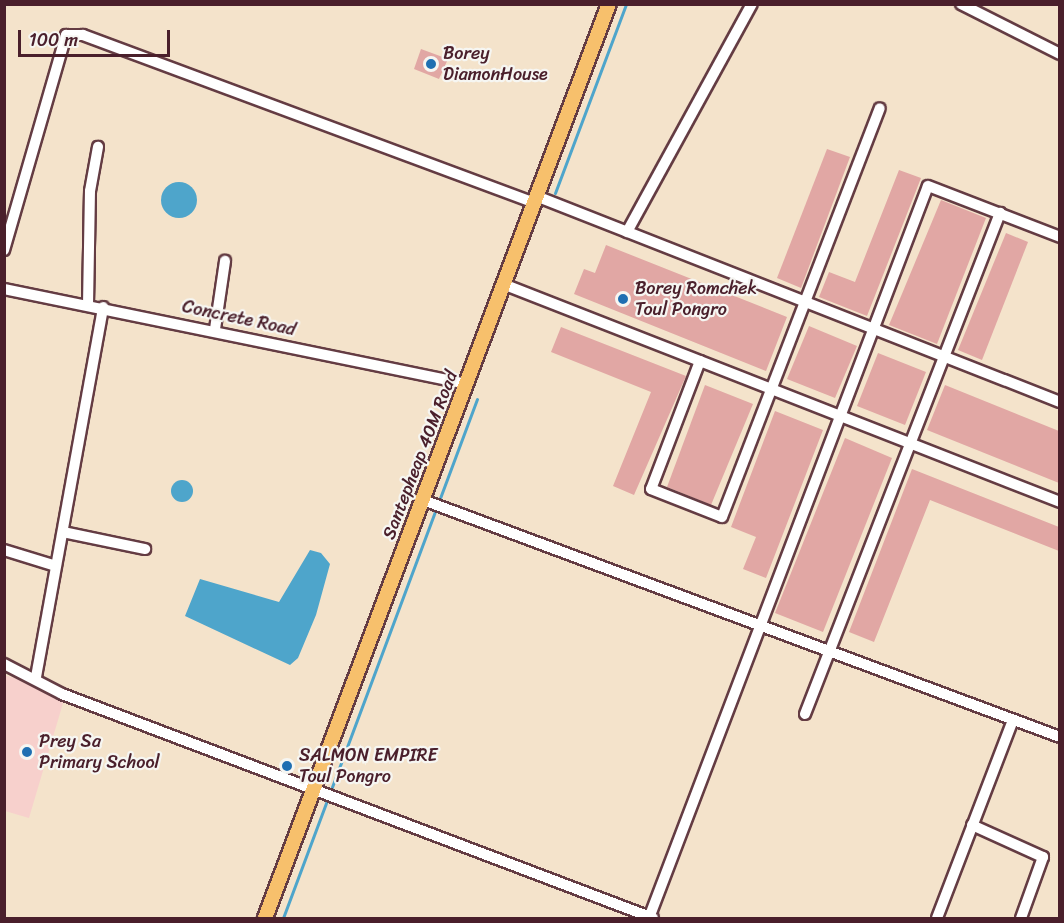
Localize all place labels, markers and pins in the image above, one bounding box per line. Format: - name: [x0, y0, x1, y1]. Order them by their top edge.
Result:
- place label: Borey DiamonHouse: [443, 43, 548, 86]
- marker: Borey DiamonHouse: [424, 57, 438, 71]
- place label: Borey Romchek Toul Pongro: [635, 278, 757, 320]
- marker: Borey Romchek Toul Pongro: [616, 292, 630, 306]
- place label: Prey Sa Primary School: [39, 731, 160, 774]
- marker: Prey Sa Primary School: [20, 745, 34, 759]
- place label: SALMON EMPIRE Toul Pongro: [299, 745, 435, 788]
- marker: SALMON EMPIRE Toul Pongro: [280, 759, 294, 773]

